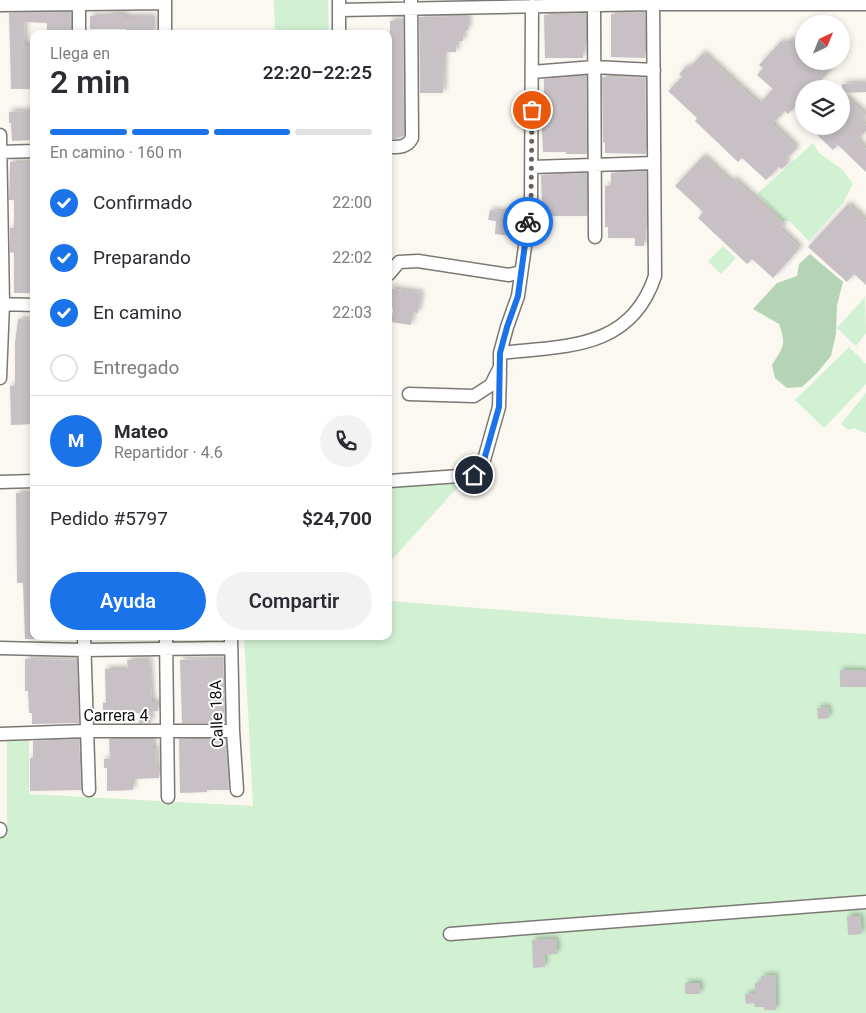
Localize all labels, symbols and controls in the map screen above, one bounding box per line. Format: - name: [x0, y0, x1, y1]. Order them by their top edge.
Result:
- north arrow: [795, 15, 850, 70]
- map controls: [795, 15, 850, 135]
- text: Llega en: [50, 44, 110, 63]
- text: 22:20–22:25: [263, 61, 372, 84]
- text: 2 min: [50, 63, 130, 101]
- button: layers: [795, 80, 850, 135]
- pin: [511, 89, 553, 131]
- icon: bag: [518, 96, 546, 124]
- text: En camino · 160 m: [50, 143, 182, 162]
- icon: check: [50, 189, 78, 217]
- text: Confirmado: [93, 191, 192, 214]
- text: 22:00: [332, 193, 372, 212]
- courier: [503, 197, 553, 247]
- icon: bike: [514, 208, 542, 236]
- icon: check: [50, 244, 78, 272]
- text: Preparando: [93, 246, 191, 269]
- text: 22:02: [332, 248, 372, 267]
- icon: check: [50, 299, 78, 327]
- text: En camino: [93, 301, 182, 324]
- text: 22:03: [332, 303, 372, 322]
- text: Entregado: [93, 356, 179, 379]
- button: phone: [320, 415, 372, 467]
- text: Mateo: [114, 420, 168, 443]
- text: M: [68, 429, 84, 452]
- text: Repartidor · 4.6: [114, 443, 223, 462]
- pin: [453, 454, 495, 496]
- icon: home: [460, 461, 488, 489]
- text: Pedido #5797: [50, 507, 168, 530]
- text: $24,700: [302, 507, 372, 530]
- button: Ayuda: [50, 572, 206, 630]
- button: Compartir: [216, 572, 372, 630]
- street label: Calle 18A: [206, 679, 227, 748]
- street label: Carrera 4: [83, 706, 149, 725]

